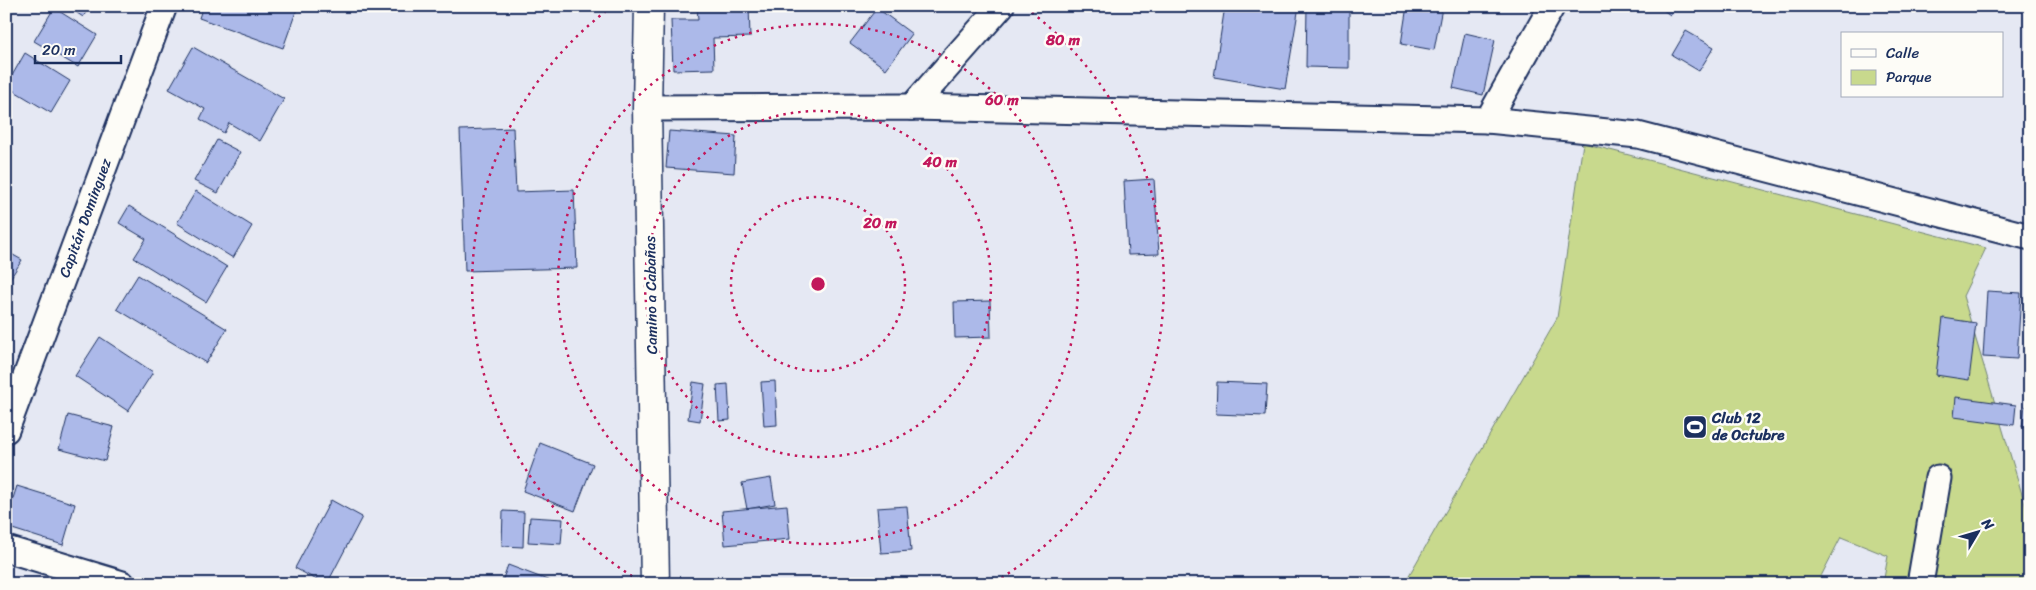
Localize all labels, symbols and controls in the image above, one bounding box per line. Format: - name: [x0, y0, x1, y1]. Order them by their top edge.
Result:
- text: 80 m: [1045, 27, 1080, 53]
- scale bar: [35, 32, 121, 64]
- legend: [1841, 32, 2004, 98]
- text: 20 m: [42, 37, 76, 63]
- text: Calle: [1886, 40, 1919, 66]
- text: Parque: [1886, 64, 1931, 90]
- text: 60 m: [984, 87, 1019, 113]
- text: 40 m: [922, 149, 958, 175]
- street label: Capitán Dominguez: [51, 154, 119, 281]
- text: 20 m: [862, 210, 897, 236]
- street label: Camino a Cabañas: [637, 235, 665, 354]
- centre of rings: [809, 275, 827, 293]
- place label: Club 12 de Octubre: [1711, 405, 1785, 448]
- sports icon: Club 12 de Octubre: [1682, 414, 1708, 440]
- north arrow: [1954, 508, 2004, 558]
- text: N: [1974, 512, 2001, 536]

